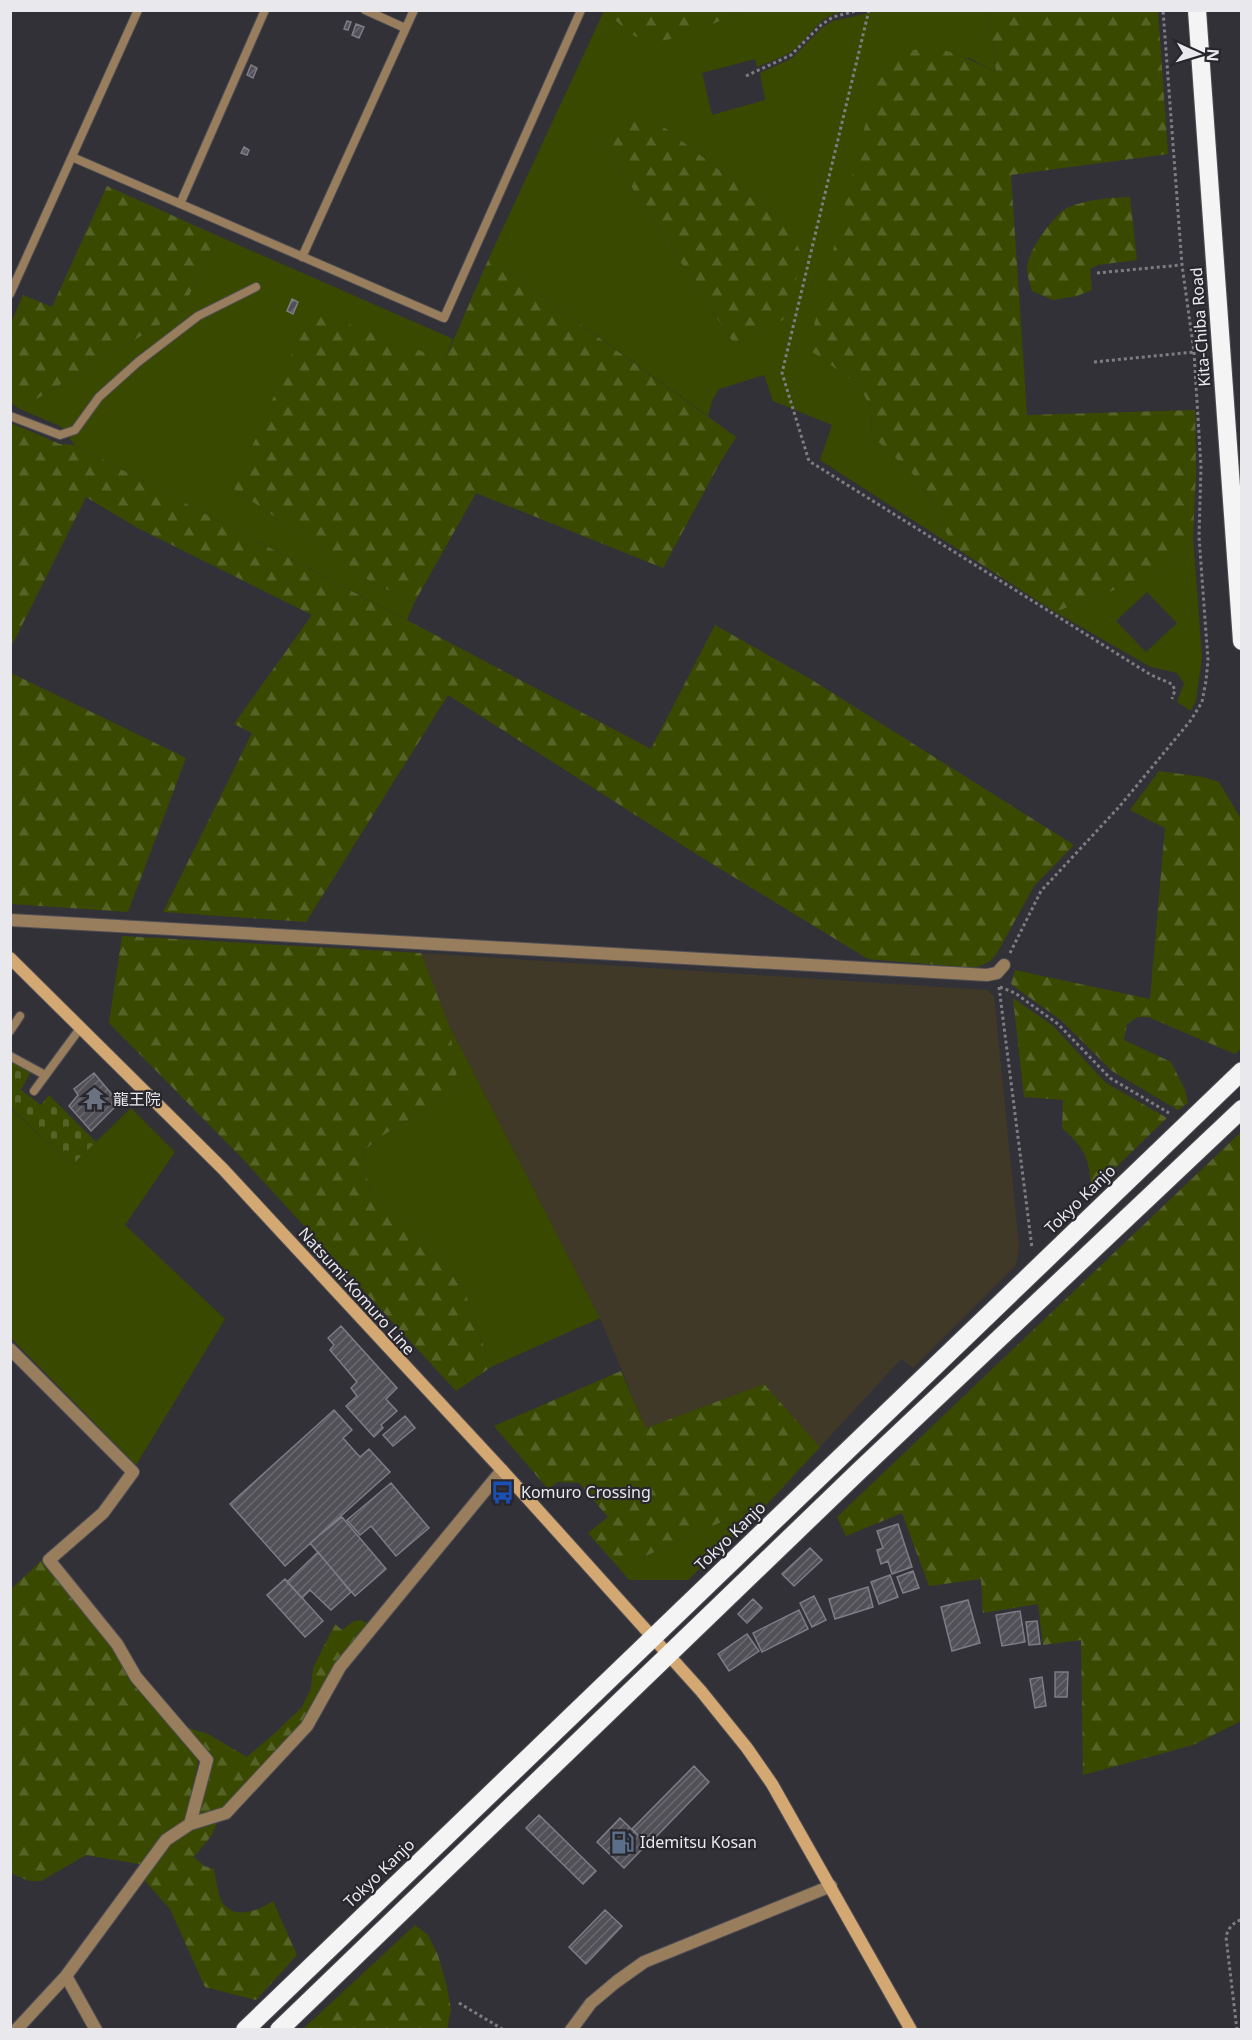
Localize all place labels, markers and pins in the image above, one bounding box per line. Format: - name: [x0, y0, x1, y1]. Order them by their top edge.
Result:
- temple icon: 龍王院: [82, 1086, 108, 1112]
- place label: 龍王院: [113, 1088, 161, 1110]
- bus stop icon: Komuro Crossing: [490, 1479, 516, 1505]
- place label: Komuro Crossing: [521, 1481, 651, 1503]
- fuel station icon: Idemitsu Kosan: [609, 1829, 635, 1855]
- place label: Idemitsu Kosan: [640, 1831, 757, 1853]

